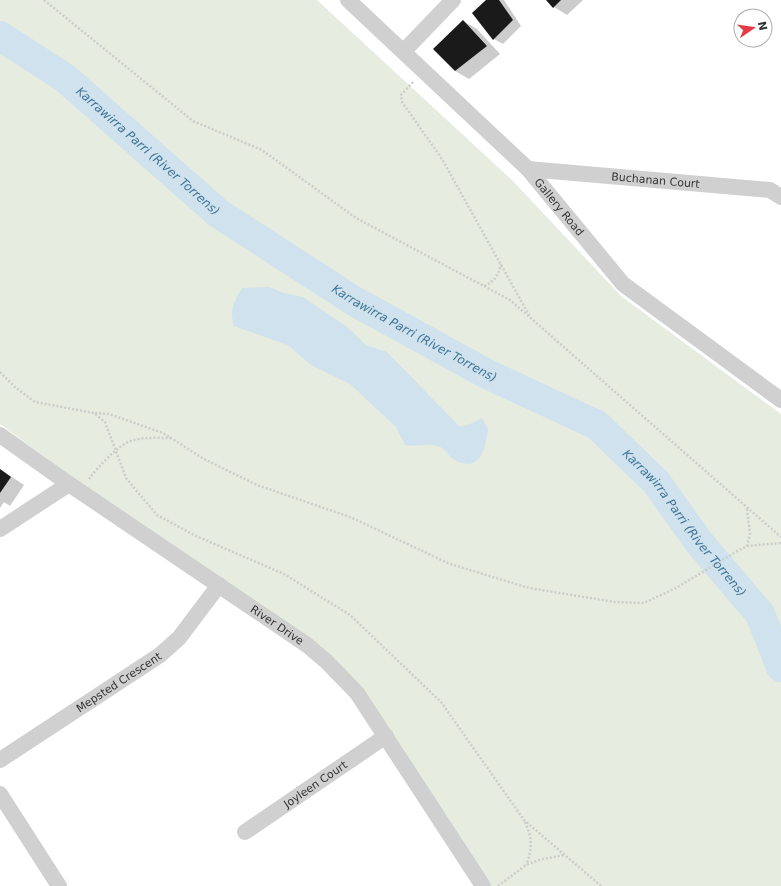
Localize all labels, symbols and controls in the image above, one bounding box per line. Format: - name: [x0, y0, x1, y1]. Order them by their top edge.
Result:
- north arrow: [733, 8, 773, 48]
- text: N: [755, 20, 770, 32]
- water label: Karrawirra Parri (River Torrens): [73, 84, 223, 218]
- street label: Buchanan Court: [611, 170, 701, 190]
- street label: Gallery Road: [532, 176, 587, 238]
- water label: Karrawirra Parri (River Torrens): [329, 282, 499, 385]
- water label: Karrawirra Parri (River Torrens): [620, 447, 749, 599]
- street label: River Drive: [248, 602, 306, 648]
- street label: Mepsted Crescent: [74, 649, 164, 715]
- street label: Joyleen Court: [280, 758, 350, 811]

